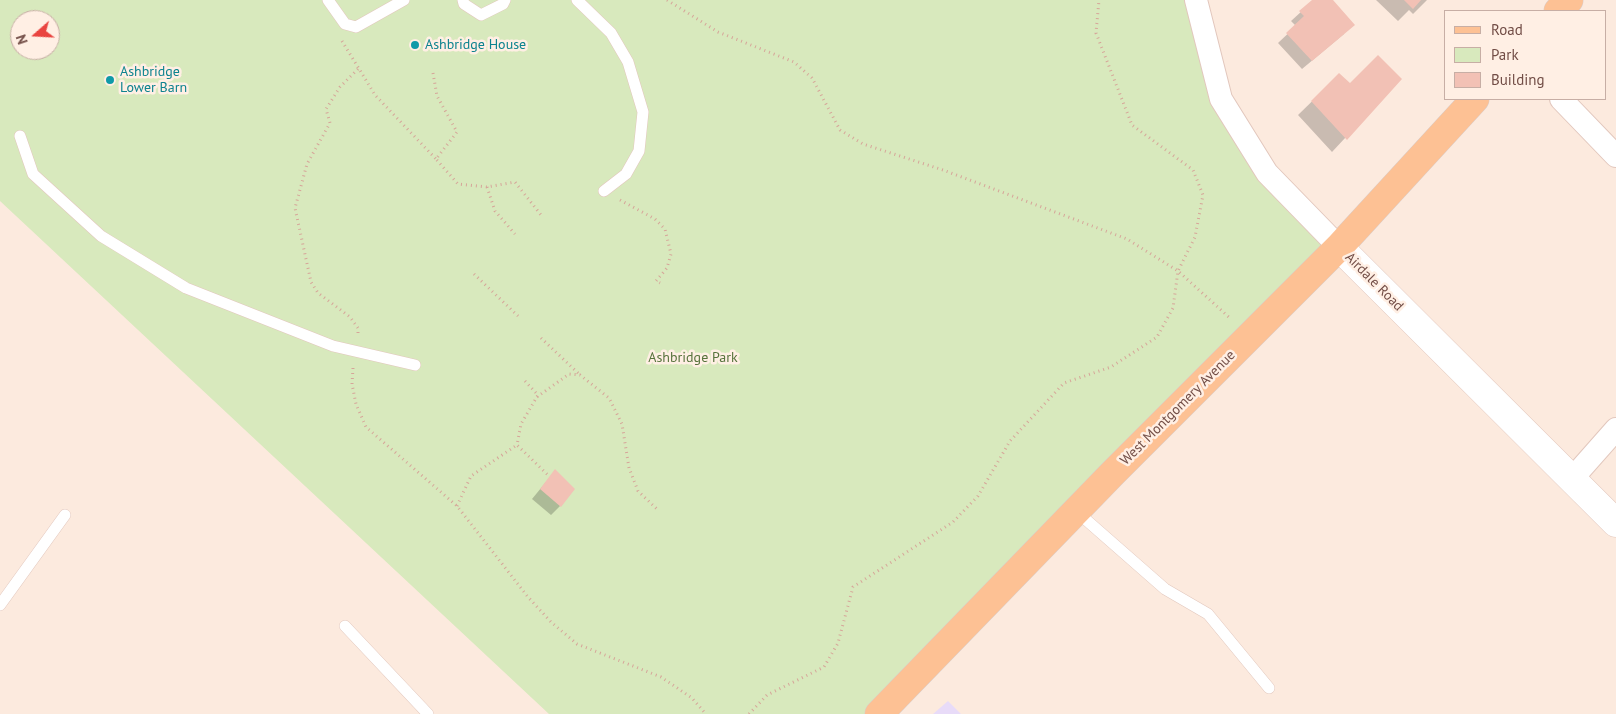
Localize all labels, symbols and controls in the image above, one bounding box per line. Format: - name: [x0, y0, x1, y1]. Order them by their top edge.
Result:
- north arrow: [10, 10, 60, 60]
- legend: [1444, 10, 1606, 100]
- text: Road: [1491, 20, 1523, 39]
- text: N: [12, 32, 32, 47]
- place label: Ashbridge House: [425, 37, 526, 53]
- marker: Ashbridge House: [409, 39, 421, 51]
- text: Park: [1491, 45, 1519, 64]
- place label: Ashbridge Lower Barn: [120, 64, 187, 96]
- text: Building: [1491, 70, 1545, 89]
- marker: Ashbridge Lower Barn: [104, 74, 116, 86]
- street label: Airdale Road: [1341, 249, 1407, 315]
- street label: West Montgomery Avenue: [1117, 347, 1239, 469]
- park label: Ashbridge Park: [648, 350, 738, 366]

